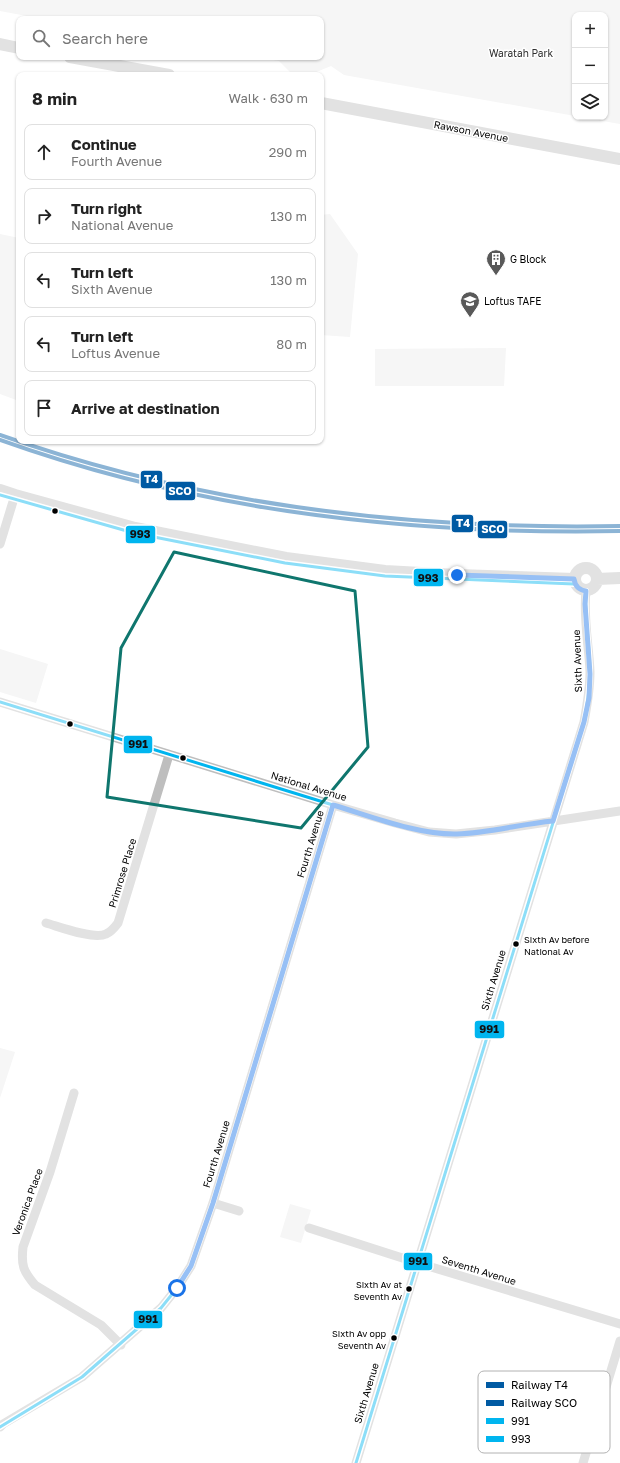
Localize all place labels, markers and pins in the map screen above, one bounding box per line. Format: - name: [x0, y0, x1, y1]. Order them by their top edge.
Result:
- building icon: G Block: [485, 248, 507, 276]
- place label: G Block: [510, 253, 547, 265]
- school or university icon: Loftus TAFE: [459, 290, 481, 318]
- place label: Loftus TAFE: [484, 295, 541, 307]
- unlabelled marker: [50, 506, 60, 516]
- unlabelled marker: [65, 719, 75, 729]
- unlabelled marker: [178, 753, 188, 763]
- place label: Sixth Av before National Av: [524, 934, 589, 957]
- marker: Sixth Av before National Av: [511, 939, 521, 949]
- place label: Sixth Av at Seventh Av: [354, 1279, 402, 1302]
- marker: Sixth Av at Seventh Av: [404, 1284, 414, 1294]
- place label: Sixth Av opp Seventh Av: [332, 1328, 386, 1351]
- marker: Sixth Av opp Seventh Av: [389, 1333, 399, 1343]

